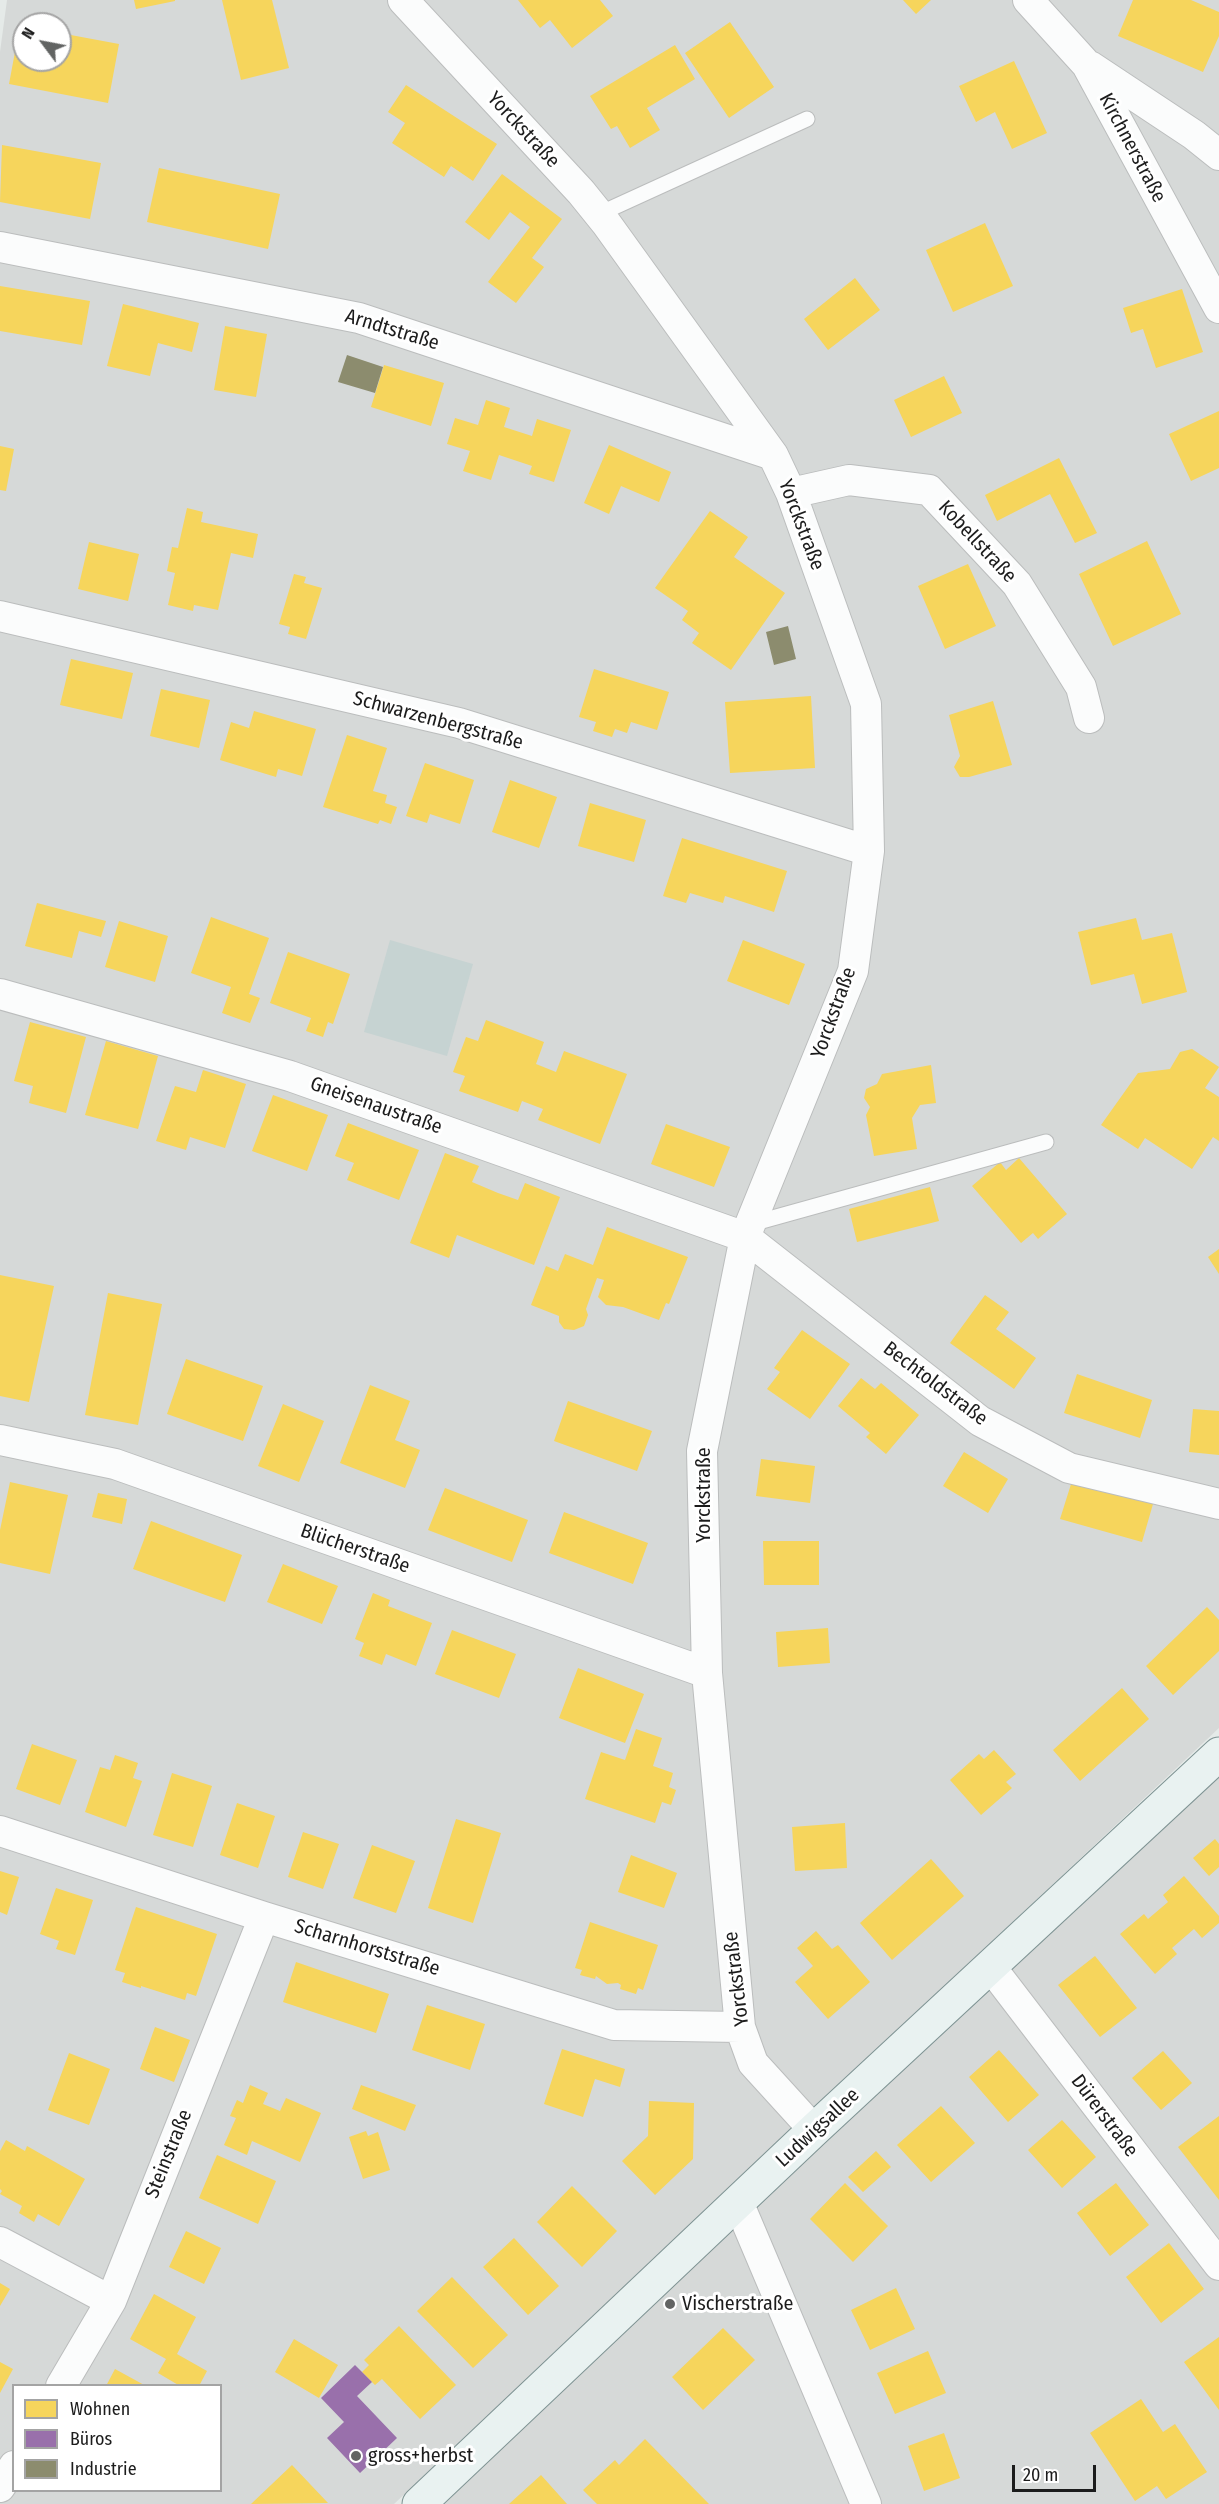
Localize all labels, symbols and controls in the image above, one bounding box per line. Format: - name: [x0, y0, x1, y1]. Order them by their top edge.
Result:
- north arrow: [12, 12, 72, 72]
- text: N: [17, 24, 39, 42]
- street label: Yorckstraße: [482, 87, 564, 173]
- street label: Kirchnerstraße: [1093, 89, 1171, 207]
- street label: Arndtstraße: [342, 304, 442, 356]
- street label: Yorckstraße: [773, 476, 829, 574]
- street label: Kobellstraße: [933, 496, 1021, 588]
- street label: Schwarzenbergstraße: [350, 687, 526, 755]
- street label: Yorckstraße: [806, 964, 862, 1062]
- street label: Gneisenaustraße: [307, 1072, 445, 1140]
- street label: Bechtoldstraße: [878, 1337, 992, 1431]
- street label: Yorckstraße: [692, 1447, 716, 1543]
- street label: Blücherstraße: [297, 1519, 413, 1579]
- street label: Scharnhorststraße: [291, 1914, 443, 1982]
- street label: Yorckstraße: [719, 1930, 755, 2028]
- street label: Dürerstraße: [1065, 2070, 1143, 2162]
- street label: Ludwigsallee: [771, 2083, 865, 2173]
- street label: Steinstraße: [140, 2106, 198, 2202]
- place label: Vischerstraße: [682, 2292, 793, 2316]
- marker: Vischerstraße: [663, 2297, 677, 2311]
- legend: [12, 2384, 222, 2492]
- text: Wohnen: [70, 2398, 130, 2420]
- text: Büros: [70, 2428, 112, 2450]
- place label: gross+herbst: [368, 2444, 473, 2468]
- marker: gross+herbst: [349, 2449, 363, 2463]
- scale bar: [1015, 2453, 1099, 2491]
- text: Industrie: [70, 2458, 137, 2480]
- text: 20 m: [1023, 2464, 1058, 2486]

